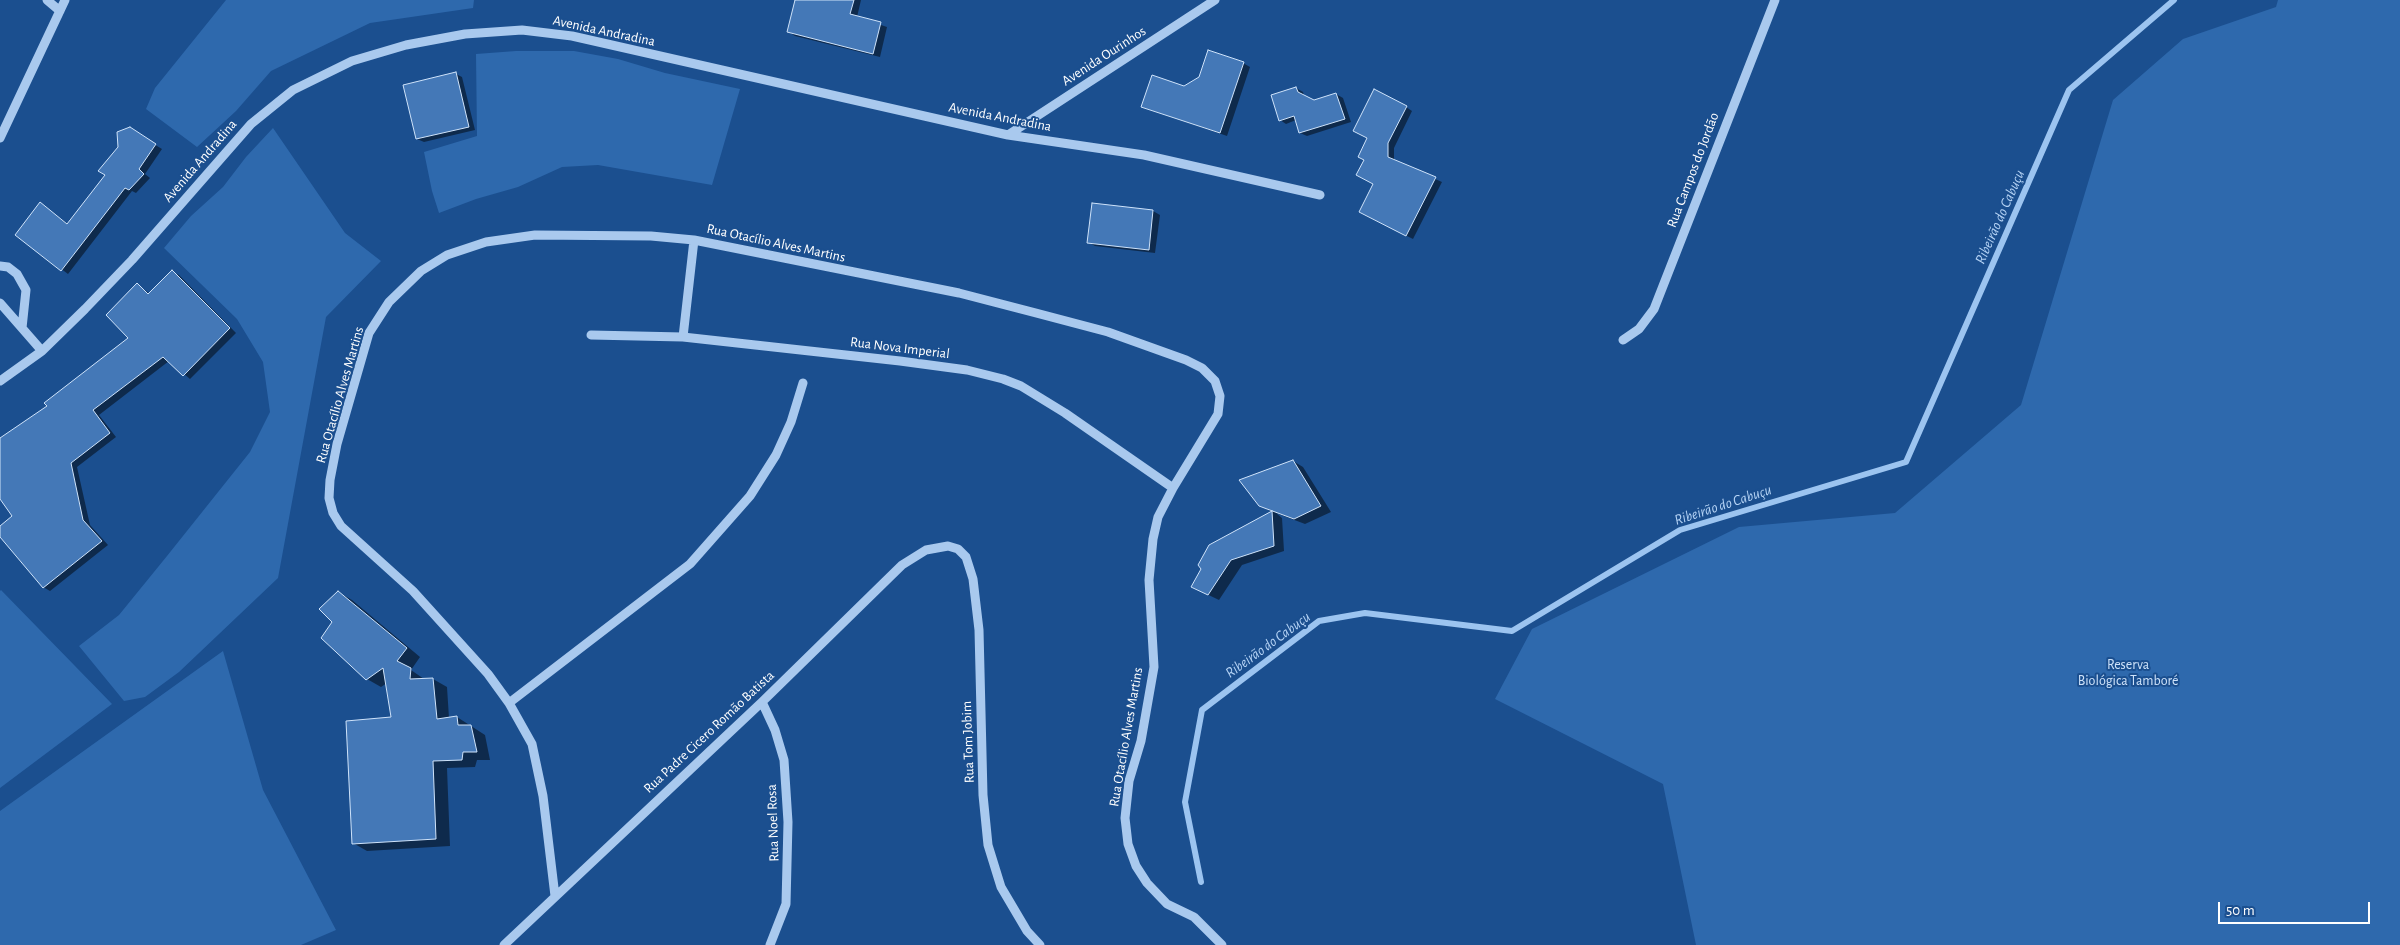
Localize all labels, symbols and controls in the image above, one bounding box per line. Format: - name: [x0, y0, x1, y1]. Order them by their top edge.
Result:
- street label: Avenida Andradina: [551, 12, 657, 50]
- street label: Avenida Ourinhos: [1059, 23, 1149, 89]
- street label: Avenida Andradina: [947, 99, 1053, 135]
- street label: Rua Campos do Jordão: [1663, 110, 1723, 230]
- street label: Avenida Andradina: [159, 116, 241, 206]
- water label: Ribeirão do Cabuçu: [1971, 167, 2029, 267]
- street label: Rua Otacílio Alves Martins: [705, 220, 847, 266]
- street label: Rua Otacílio Alves Martins: [312, 325, 368, 465]
- street label: Rua Nova Imperial: [849, 334, 951, 362]
- water label: Ribeirão do Cabuçu: [1672, 481, 1774, 529]
- water label: Ribeirão do Cabuçu: [1222, 608, 1314, 682]
- park label: Reserva Biológica Tamboré: [2078, 657, 2178, 690]
- street label: Rua Otacílio Alves Martins: [1105, 666, 1147, 808]
- street label: Rua Padre Cicero Romão Batista: [640, 667, 778, 797]
- street label: Rua Tom Jobim: [958, 701, 978, 783]
- street label: Rua Noel Rosa: [763, 784, 783, 862]
- scale bar: [2220, 892, 2372, 924]
- text: 50 m: [2226, 903, 2255, 918]

